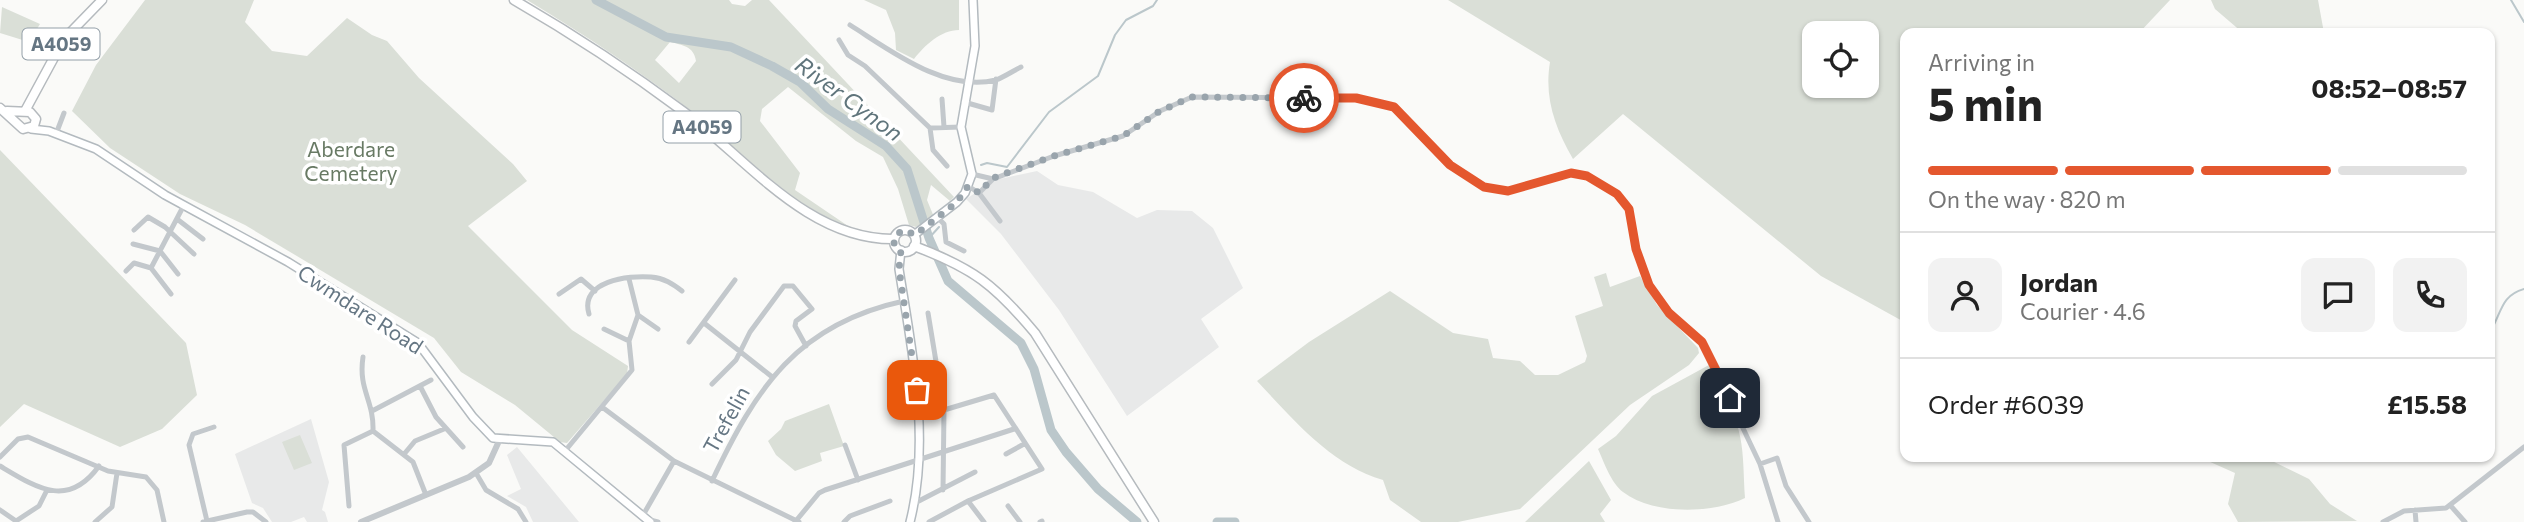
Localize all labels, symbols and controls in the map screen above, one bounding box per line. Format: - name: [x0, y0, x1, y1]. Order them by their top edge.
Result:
- map controls: [1802, 21, 1879, 98]
- button: locate: [1802, 21, 1879, 98]
- road number: A4059: [22, 28, 100, 60]
- text: Arriving in: [1928, 48, 2035, 76]
- water label: River Cynon: [790, 50, 909, 147]
- courier: [1269, 63, 1339, 133]
- text: 08:52–08:57: [2311, 72, 2467, 103]
- text: 5 min: [1928, 74, 2043, 130]
- icon: bike: [1285, 79, 1323, 117]
- road number: A4059: [664, 111, 740, 142]
- park label: Aberdare Cemetery: [304, 136, 398, 185]
- text: On the way · 820 m: [1928, 185, 2126, 213]
- button: person: [1928, 258, 2002, 332]
- button: chat: [2301, 258, 2375, 332]
- button: phone: [2393, 258, 2467, 332]
- street label: Cwmdare Road: [293, 259, 428, 359]
- text: Jordan: [2020, 266, 2098, 297]
- text: Courier · 4.6: [2020, 297, 2146, 325]
- pin: [887, 360, 947, 420]
- pin: [1700, 368, 1760, 428]
- icon: bag: [898, 371, 936, 409]
- icon: home: [1711, 379, 1749, 417]
- street label: Trefelin: [697, 382, 754, 457]
- text: Order #6039: [1928, 388, 2084, 419]
- text: £15.58: [2387, 388, 2467, 419]

